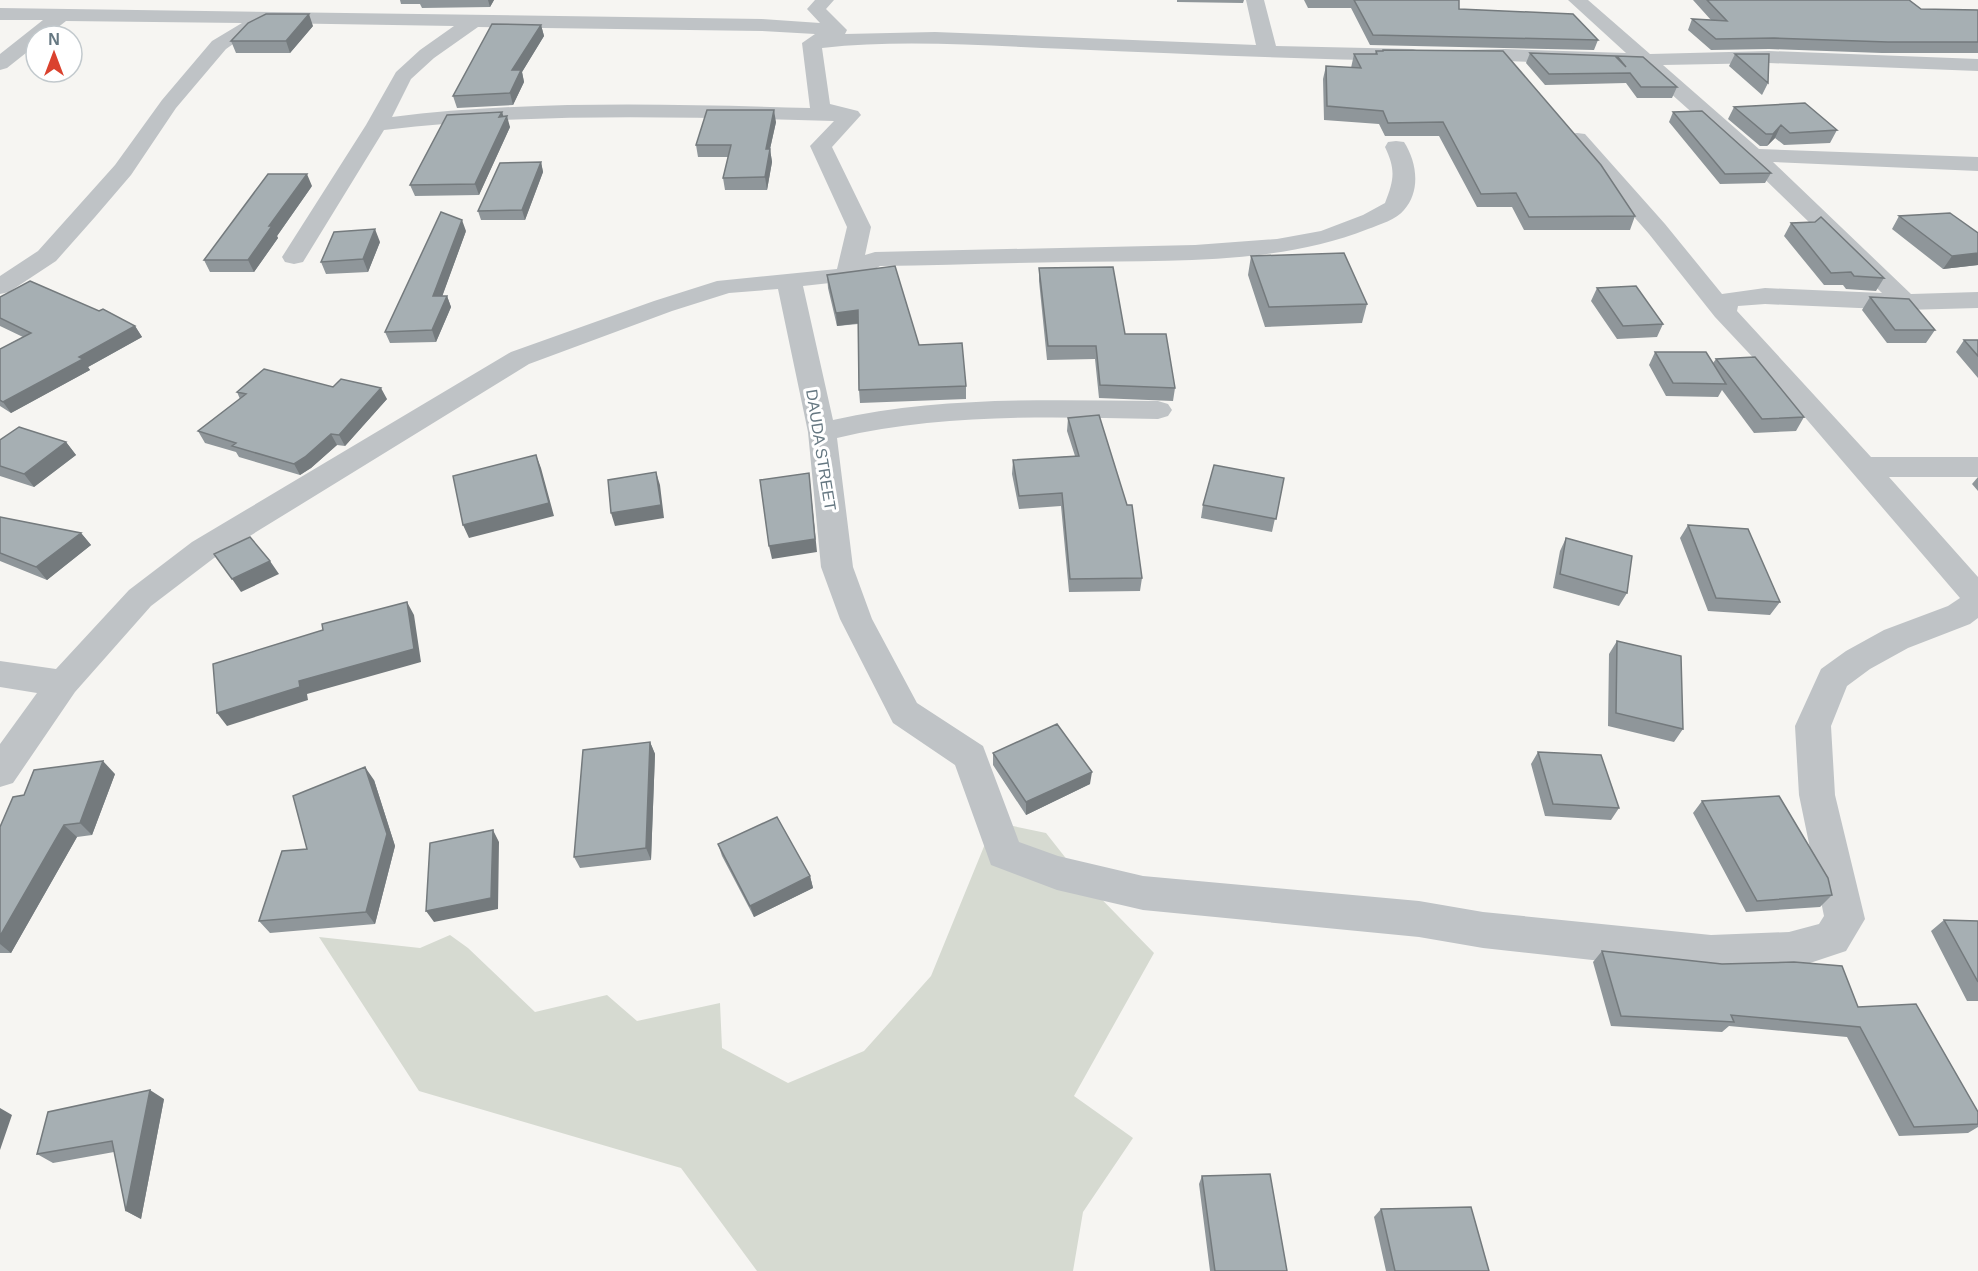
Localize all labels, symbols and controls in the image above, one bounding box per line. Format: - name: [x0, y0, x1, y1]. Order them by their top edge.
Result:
- north arrow: [24, 24, 84, 84]
- text: N: [48, 31, 60, 48]
- street label: DAUDA STREET: [803, 388, 839, 512]

